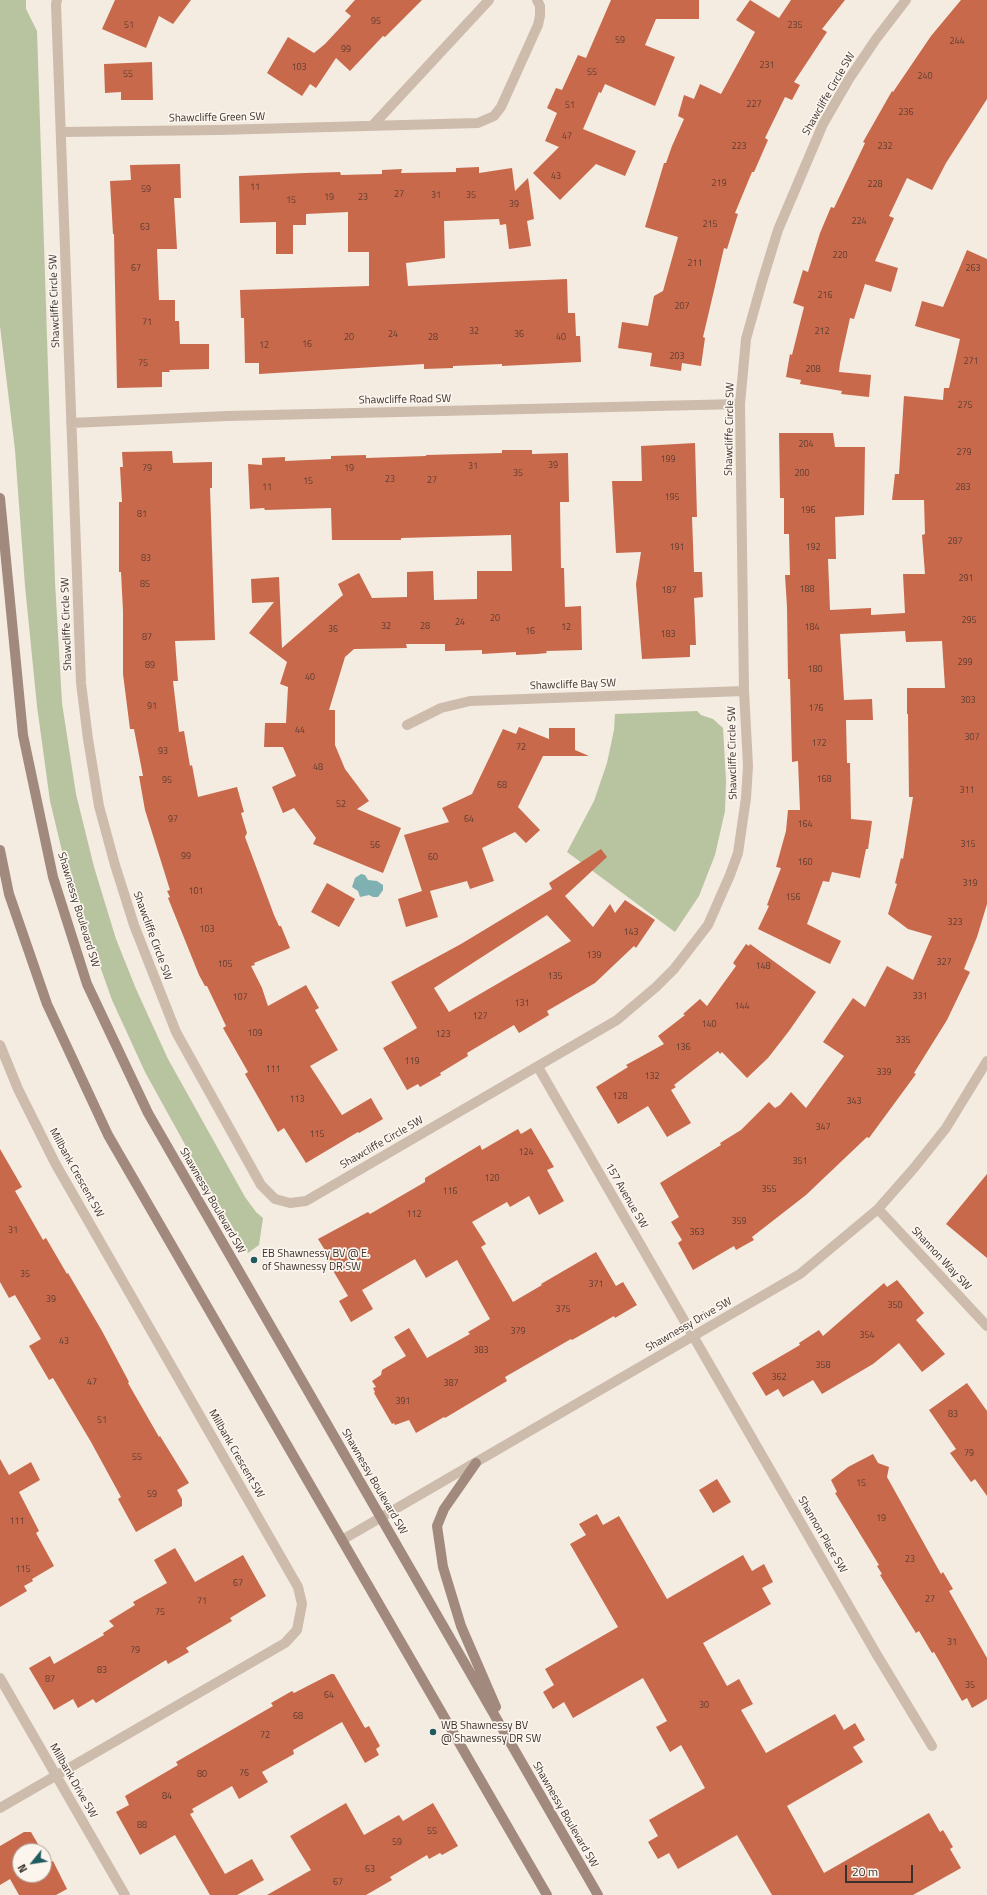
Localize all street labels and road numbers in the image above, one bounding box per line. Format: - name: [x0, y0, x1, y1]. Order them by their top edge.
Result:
- street label: Shawcliffe Circle SW: [800, 50, 858, 138]
- street label: Shawcliffe Green SW: [169, 111, 265, 125]
- street label: Shawcliffe Circle SW: [47, 254, 63, 348]
- street label: Shawcliffe Circle SW: [723, 382, 737, 476]
- street label: Shawcliffe Road SW: [359, 393, 451, 407]
- street label: Shawcliffe Circle SW: [59, 577, 75, 671]
- street label: Shawcliffe Bay SW: [530, 677, 616, 693]
- street label: Shawcliffe Circle SW: [726, 706, 740, 800]
- street label: Shawnessy Boulevard SW: [54, 851, 102, 969]
- street label: Shawcliffe Circle SW: [130, 890, 174, 982]
- street label: Shawcliffe Circle SW: [338, 1114, 426, 1172]
- street label: Millbank Crescent SW: [46, 1126, 106, 1220]
- street label: Shawnessy Boulevard SW: [176, 1146, 248, 1256]
- street label: 157 Avenue SW: [602, 1161, 650, 1231]
- street label: Shannon Way SW: [908, 1225, 974, 1293]
- street label: Shawnessy Drive SW: [644, 1295, 734, 1355]
- street label: Millbank Crescent SW: [205, 1407, 267, 1501]
- street label: Shawnessy Boulevard SW: [338, 1427, 410, 1537]
- street label: Shannon Place SW: [795, 1494, 849, 1576]
- street label: Millbank Drive SW: [46, 1741, 100, 1821]
- street label: Shawnessy Boulevard SW: [529, 1760, 601, 1870]

